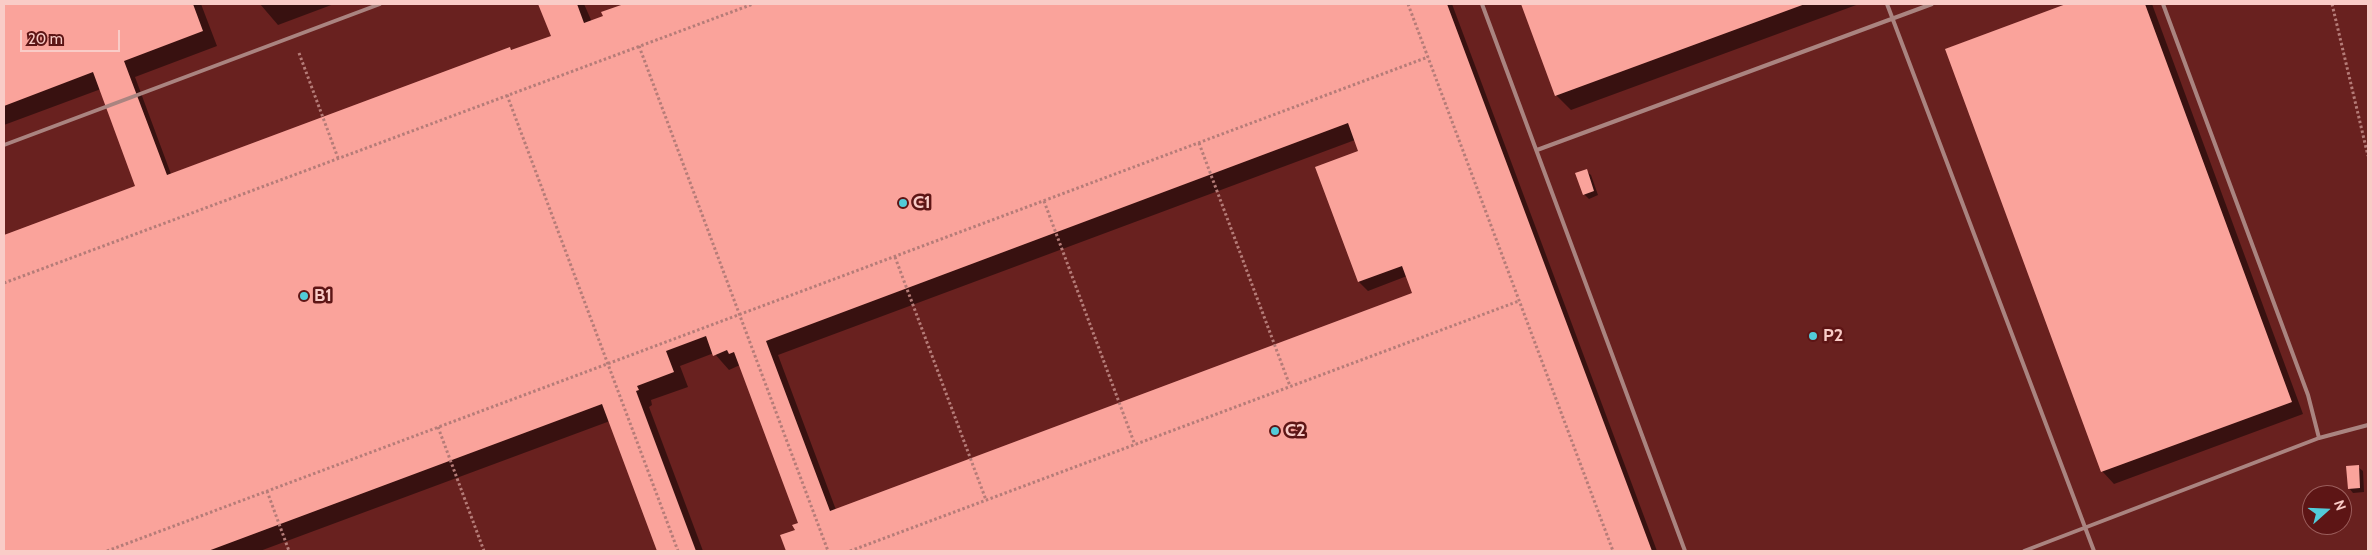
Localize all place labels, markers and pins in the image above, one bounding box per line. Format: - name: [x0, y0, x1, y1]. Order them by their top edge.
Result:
- place label: C1: [913, 192, 931, 214]
- marker: C1: [897, 197, 909, 209]
- place label: B1: [314, 285, 332, 307]
- marker: B1: [298, 290, 310, 302]
- place label: P2: [1823, 325, 1843, 347]
- marker: P2: [1807, 330, 1819, 342]
- place label: C2: [1285, 420, 1305, 442]
- marker: C2: [1269, 425, 1281, 437]

